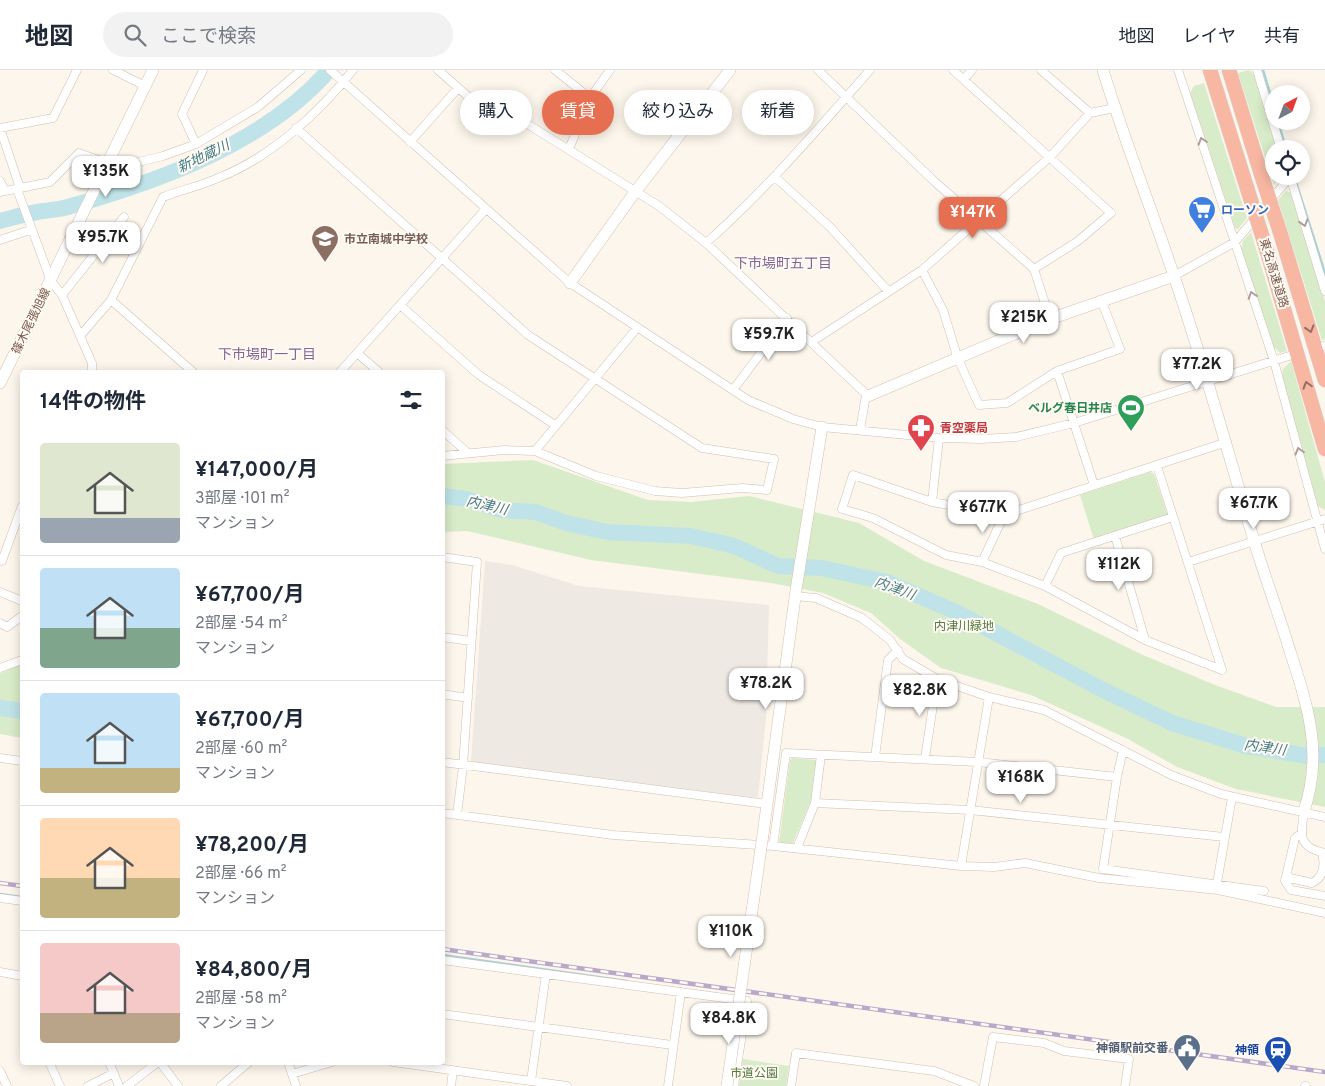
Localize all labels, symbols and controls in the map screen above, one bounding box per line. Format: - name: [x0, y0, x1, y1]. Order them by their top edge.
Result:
- search box: [103, 12, 453, 57]
- icon: search: [121, 21, 149, 49]
- text: 地図: [25, 23, 73, 53]
- text: ここで検索: [161, 25, 256, 49]
- text: 地図: [1119, 26, 1155, 49]
- text: レイヤ: [1183, 26, 1236, 49]
- text: 共有: [1264, 26, 1300, 49]
- north arrow: [1265, 85, 1310, 130]
- map controls: [1265, 85, 1310, 185]
- chip: 購入: [460, 90, 532, 135]
- chip: 賃貸: [542, 90, 614, 135]
- chip: 絞り込み: [624, 90, 732, 135]
- chip: 新着: [742, 90, 814, 135]
- water label: 新地蔵川: [175, 137, 234, 177]
- one-way arrow: [1197, 137, 1207, 146]
- button: locate: [1265, 140, 1310, 185]
- pin: ¥135K: [71, 156, 141, 198]
- text: ¥135K: [83, 162, 129, 182]
- supermarket icon: ローソン: [1187, 195, 1217, 234]
- pin: ¥147K: [938, 196, 1008, 239]
- text: ¥147K: [950, 203, 996, 223]
- place label: ローソン: [1221, 203, 1269, 219]
- one-way arrow: [1298, 218, 1308, 226]
- pin: ¥95.7K: [62, 222, 144, 264]
- school or university icon: 市立南城中学校: [310, 224, 340, 263]
- text: ¥95.7K: [77, 228, 129, 248]
- place label: 市立南城中学校: [344, 232, 428, 248]
- street label: 東名高速道路: [1255, 237, 1291, 310]
- district label: 下市場町五丁目: [734, 256, 832, 273]
- street label: 篠木尾張旭線: [9, 286, 55, 357]
- one-way arrow: [1248, 292, 1258, 300]
- pin: ¥215K: [989, 302, 1059, 344]
- text: ¥215K: [1001, 308, 1048, 328]
- pin: ¥59.7K: [728, 318, 810, 361]
- one-way arrow: [1304, 324, 1314, 332]
- text: ¥59.7K: [743, 325, 795, 345]
- district label: 下市場町一丁目: [218, 347, 316, 364]
- pin: ¥77.2K: [1156, 348, 1238, 391]
- text: ¥77.2K: [1172, 355, 1222, 375]
- one-way arrow: [1302, 382, 1312, 390]
- icon: filters: [397, 386, 425, 414]
- text: 14件の物件: [40, 389, 146, 416]
- sports icon: ベルグ春日井店: [1116, 393, 1146, 432]
- place label: ベルグ春日井店: [1028, 401, 1112, 417]
- pharmacy icon: 青空薬局: [906, 413, 936, 452]
- place label: 青空薬局: [940, 421, 988, 437]
- one-way arrow: [1295, 447, 1305, 456]
- text: ¥147,000/月: [195, 457, 318, 484]
- icon: home: [80, 463, 140, 523]
- pin: ¥67.7K: [1213, 488, 1295, 530]
- text: 3部屋 · 101 m²: [195, 489, 289, 509]
- pin: ¥67.7K: [942, 492, 1024, 534]
- water label: 内津川: [464, 493, 511, 520]
- text: ¥67.7K: [1230, 494, 1278, 514]
- text: ¥67.7K: [959, 498, 1007, 518]
- text: マンション: [195, 514, 275, 534]
- pin: ¥112K: [1084, 548, 1154, 591]
- text: ¥112K: [1097, 555, 1141, 575]
- water label: 内津川: [872, 574, 919, 605]
- text: ¥67,700/月: [195, 582, 305, 609]
- icon: home: [80, 588, 140, 648]
- text: 2部屋 · 54 m²: [195, 614, 288, 634]
- park label: 内津川緑地: [934, 619, 994, 635]
- text: マンション: [195, 639, 275, 659]
- pin: ¥78.2K: [725, 668, 807, 710]
- text: ¥78.2K: [740, 674, 792, 694]
- pin: ¥82.8K: [879, 674, 961, 717]
- text: ¥82.8K: [893, 681, 947, 701]
- text: ¥67,700/月: [195, 707, 305, 734]
- icon: home: [80, 713, 140, 773]
- water label: 内津川: [1243, 737, 1289, 760]
- text: 2部屋 · 60 m²: [195, 739, 287, 759]
- pin: ¥168K: [986, 762, 1056, 804]
- text: マンション: [195, 764, 275, 784]
- text: ¥168K: [997, 768, 1045, 788]
- text: ¥78,200/月: [195, 832, 309, 859]
- icon: home: [80, 838, 140, 898]
- text: 2部屋 · 66 m²: [195, 864, 287, 884]
- text: マンション: [195, 889, 275, 909]
- pin: ¥110K: [696, 916, 766, 958]
- text: ¥110K: [709, 922, 753, 942]
- text: ¥84,800/月: [195, 957, 312, 984]
- icon: home: [80, 963, 140, 1023]
- text: 2部屋 · 58 m²: [195, 989, 287, 1009]
- pin: ¥84.8K: [688, 1002, 770, 1045]
- text: ¥84.8K: [701, 1009, 757, 1029]
- text: マンション: [195, 1014, 275, 1034]
- public building icon: 神領駅前交番: [1172, 1033, 1202, 1072]
- station icon: 神領: [1263, 1035, 1293, 1074]
- place label: 神領駅前交番: [1096, 1041, 1169, 1057]
- place label: 神領: [1235, 1043, 1259, 1059]
- park label: 市道公園: [730, 1066, 778, 1082]

